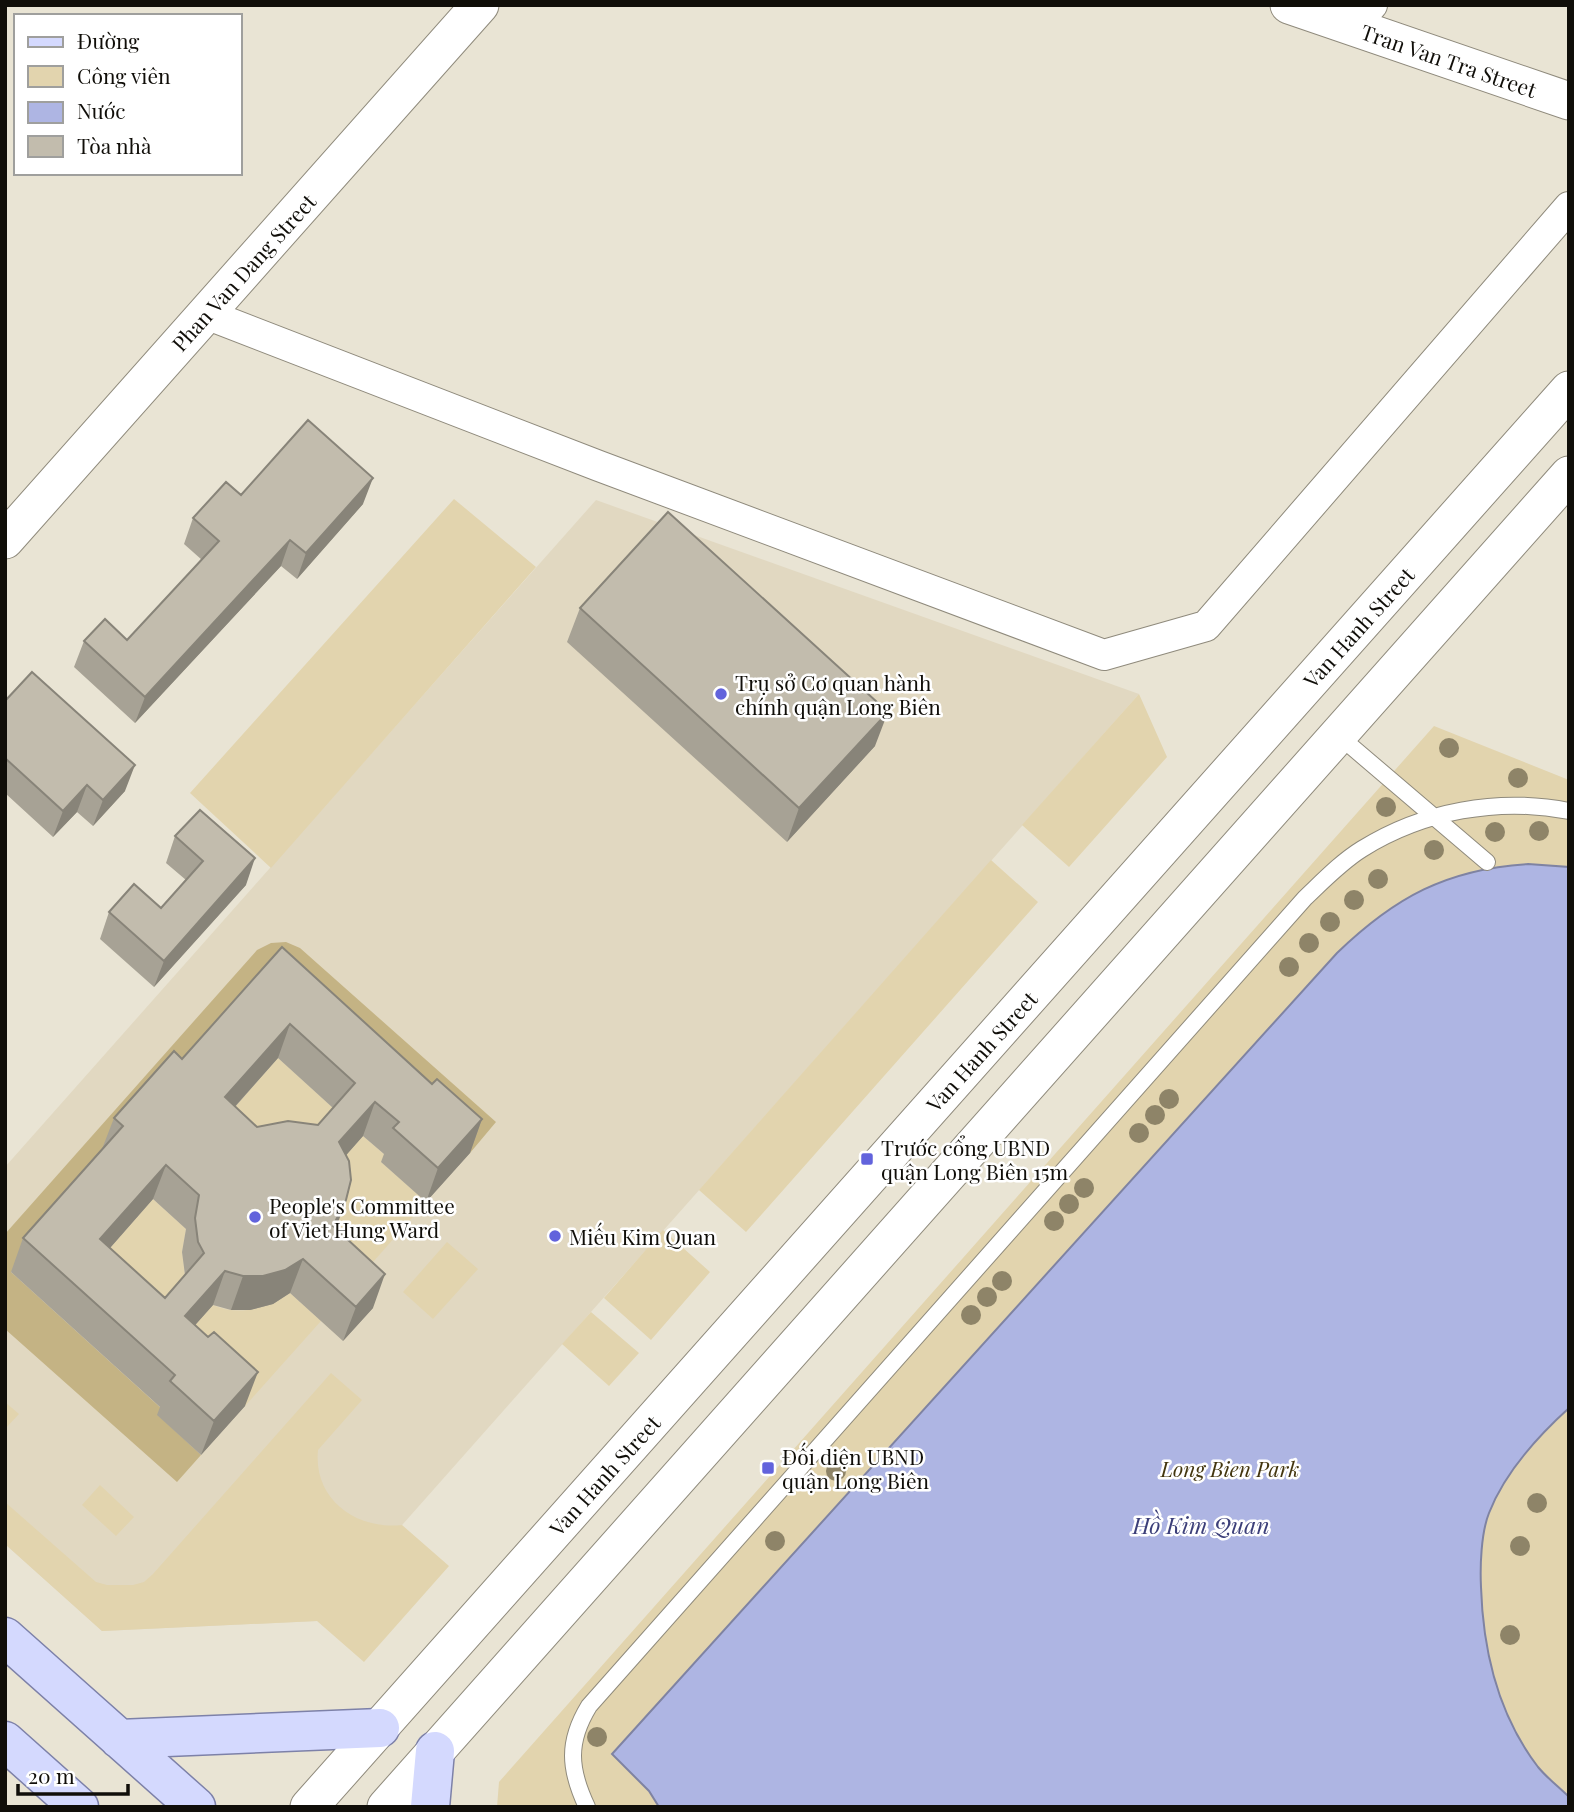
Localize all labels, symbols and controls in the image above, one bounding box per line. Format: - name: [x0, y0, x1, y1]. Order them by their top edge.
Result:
- legend: [14, 14, 242, 175]
- street label: Tran Van Tra Street: [1358, 17, 1541, 103]
- text: Đường: [77, 26, 139, 54]
- text: Công viên: [77, 61, 171, 89]
- text: Nước: [77, 96, 125, 124]
- text: Tòa nhà: [77, 131, 152, 159]
- street label: Phan Van Dang Street: [165, 187, 322, 357]
- street label: Van Hanh Street: [1296, 560, 1420, 694]
- place label: Trụ sở Cơ quan hành chính quận Long Biên: [735, 668, 941, 720]
- marker: Trụ sở Cơ quan hành chính quận Long Biên: [713, 686, 729, 702]
- street label: Van Hanh Street: [919, 984, 1043, 1118]
- place label: Trước cổng UBND quận Long Biên 15m: [881, 1133, 1069, 1185]
- marker: Trước cổng UBND quận Long Biên 15m: [859, 1151, 875, 1167]
- place label: People's Committee of Viet Hung Ward: [269, 1191, 455, 1243]
- marker: People's Committee of Viet Hung Ward: [247, 1209, 263, 1225]
- place label: Miếu Kim Quan: [569, 1222, 717, 1250]
- marker: Miếu Kim Quan: [547, 1228, 563, 1244]
- street label: Van Hanh Street: [542, 1408, 666, 1542]
- place label: Đối diện UBND quận Long Biên: [782, 1442, 930, 1494]
- park label: Long Bien Park: [1160, 1454, 1299, 1482]
- marker: Đối diện UBND quận Long Biên: [760, 1460, 776, 1476]
- water label: Hồ Kim Quan: [1131, 1509, 1270, 1540]
- scale bar: [18, 1752, 128, 1796]
- text: 20 m: [28, 1761, 75, 1789]

